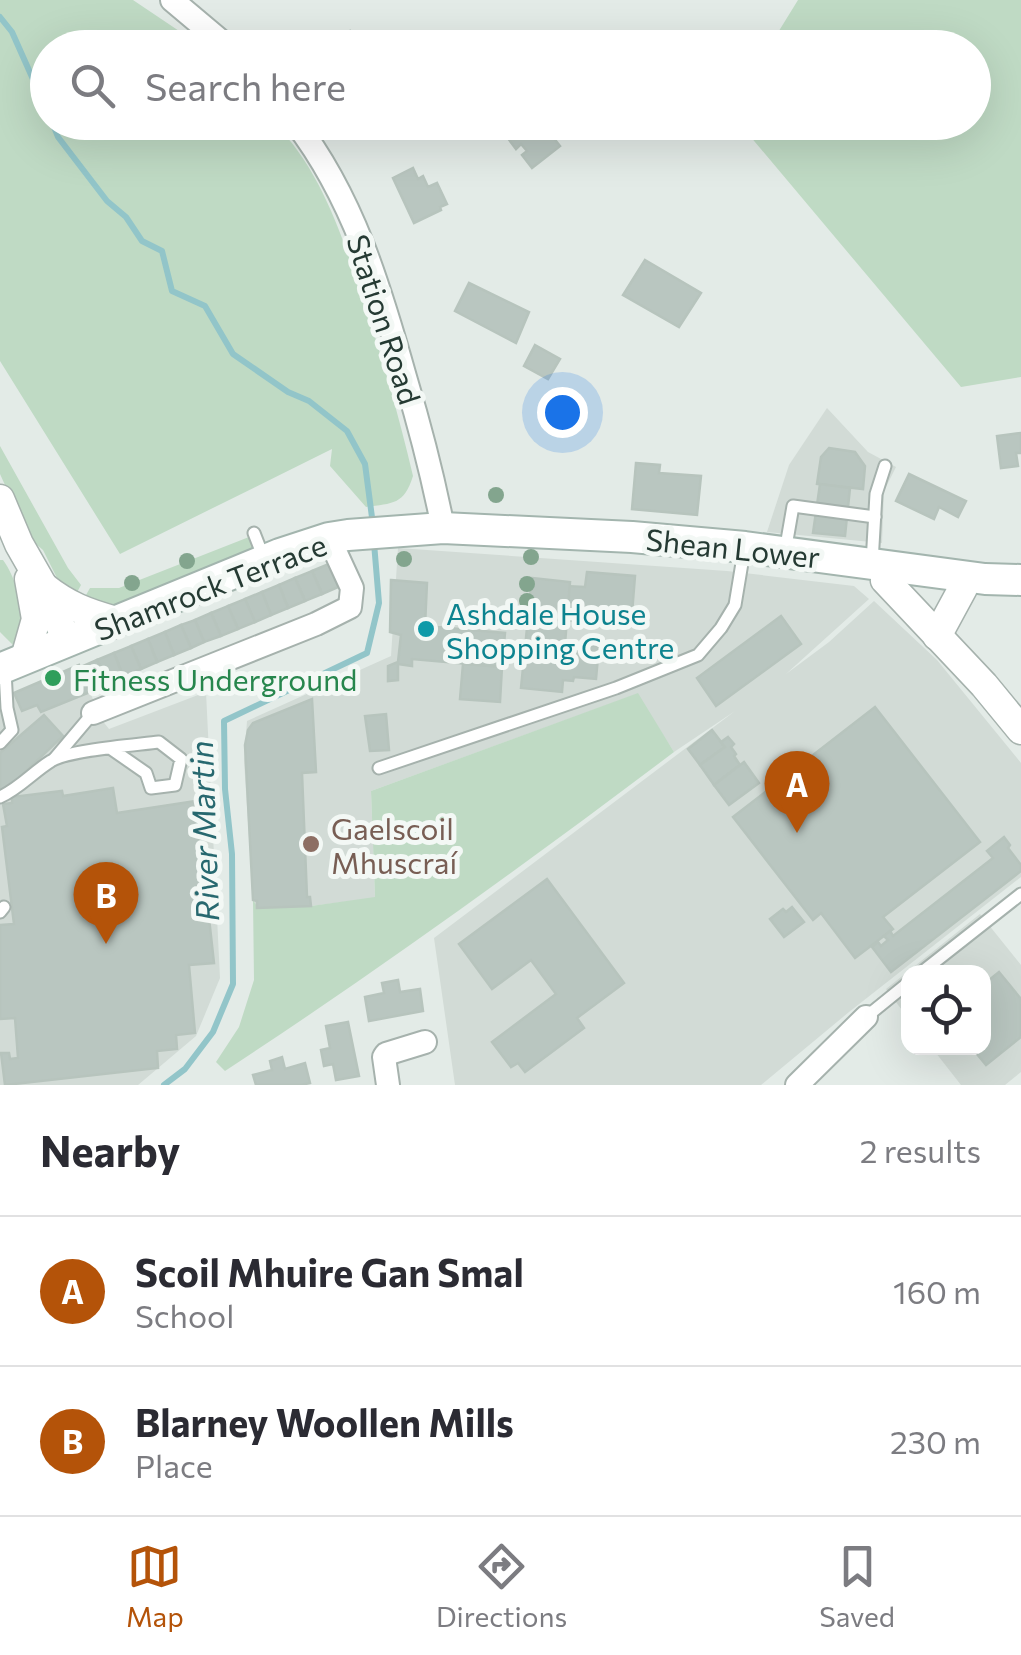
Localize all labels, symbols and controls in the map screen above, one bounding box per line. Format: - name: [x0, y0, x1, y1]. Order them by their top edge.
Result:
- search box: [30, 30, 991, 140]
- icon: search: [65, 58, 120, 113]
- text: Search here: [145, 62, 346, 109]
- street label: Station Road: [340, 229, 430, 409]
- your location: [537, 387, 588, 438]
- street label: Shean Lower: [644, 519, 822, 575]
- street label: Shamrock Terrace: [89, 525, 331, 647]
- place label: Ashdale House Shopping Centre: [446, 594, 674, 665]
- marker: Ashdale House Shopping Centre: [415, 618, 437, 640]
- place label: Fitness Underground: [73, 660, 357, 697]
- marker: Fitness Underground: [42, 667, 64, 689]
- water label: River Martin: [180, 740, 226, 922]
- pin: A: [764, 750, 830, 833]
- place label: Gaelscoil Mhuscraí: [331, 809, 459, 880]
- marker: Gaelscoil Mhuscraí: [300, 833, 322, 855]
- pin: B: [74, 862, 138, 944]
- map controls: [901, 965, 991, 1055]
- button: locate: [901, 965, 991, 1055]
- text: Nearby: [40, 1124, 180, 1176]
- text: 2 results: [860, 1130, 981, 1170]
- text: Scoil Mhuire Gan Smal: [135, 1248, 524, 1295]
- text: A: [61, 1271, 84, 1311]
- text: 160 m: [893, 1271, 981, 1311]
- text: School: [135, 1295, 234, 1335]
- text: Blarney Woollen Mills: [135, 1398, 514, 1445]
- text: B: [62, 1421, 83, 1461]
- text: 230 m: [890, 1421, 981, 1461]
- text: Place: [135, 1445, 213, 1485]
- tab: Map: [126, 1539, 184, 1633]
- tab: Directions: [436, 1539, 567, 1633]
- tab: Saved: [819, 1539, 895, 1633]

